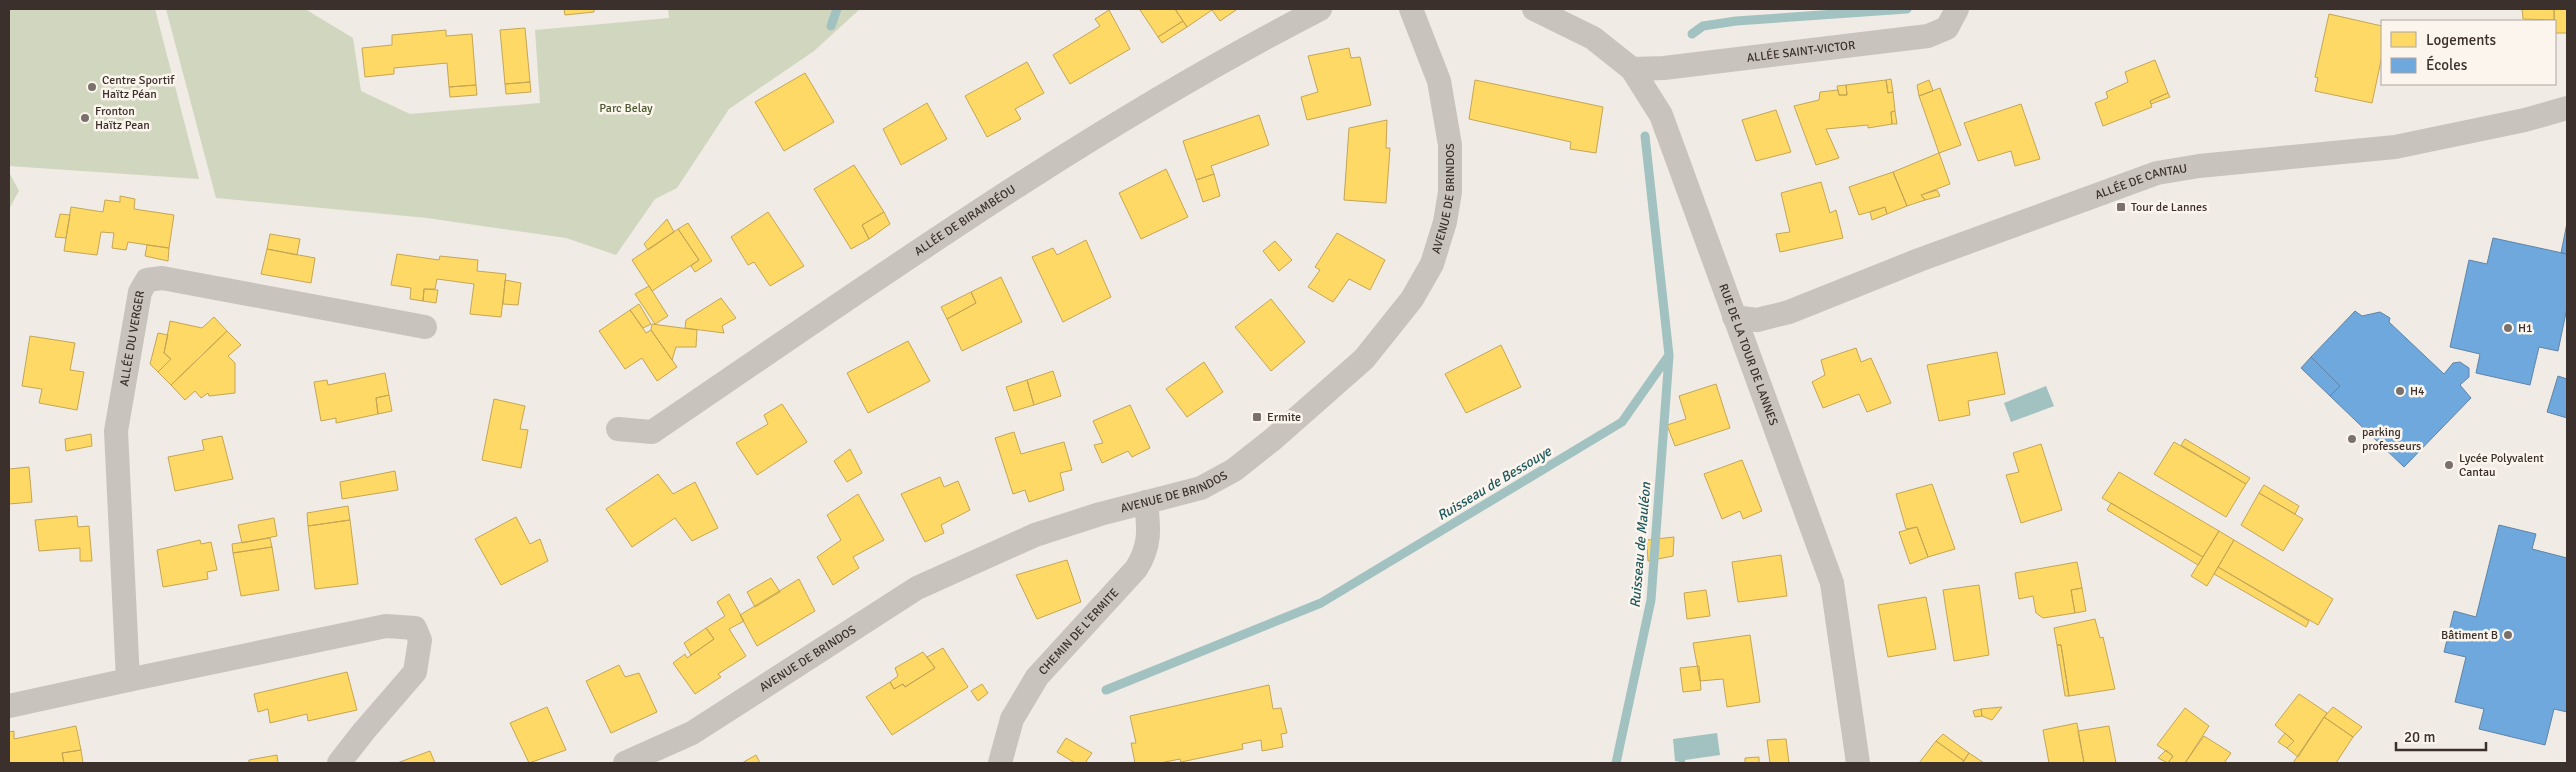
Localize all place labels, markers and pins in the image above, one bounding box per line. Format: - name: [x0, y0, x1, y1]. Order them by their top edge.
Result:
- place label: Centre Sportif Haïtz Péan: [102, 73, 175, 102]
- marker: Centre Sportif Haïtz Péan: [86, 81, 98, 93]
- place label: Fronton Haïtz Pean: [95, 104, 150, 133]
- marker: Fronton Haïtz Pean: [79, 112, 91, 124]
- place label: Tour de Lannes: [2131, 200, 2207, 215]
- marker: Tour de Lannes: [2115, 201, 2127, 213]
- place label: H1: [2518, 321, 2533, 336]
- marker: H1: [2502, 322, 2514, 334]
- place label: H4: [2410, 384, 2425, 399]
- marker: H4: [2394, 385, 2406, 397]
- place label: Ermite: [1267, 410, 1301, 425]
- marker: Ermite: [1251, 411, 1263, 423]
- place label: parking professeurs: [2362, 425, 2421, 454]
- marker: parking professeurs: [2346, 433, 2358, 445]
- place label: Lycée Polyvalent Cantau: [2459, 451, 2544, 480]
- marker: Lycée Polyvalent Cantau: [2443, 459, 2455, 471]
- place label: Bâtiment B: [2441, 628, 2498, 643]
- marker: Bâtiment B: [2502, 629, 2514, 641]

